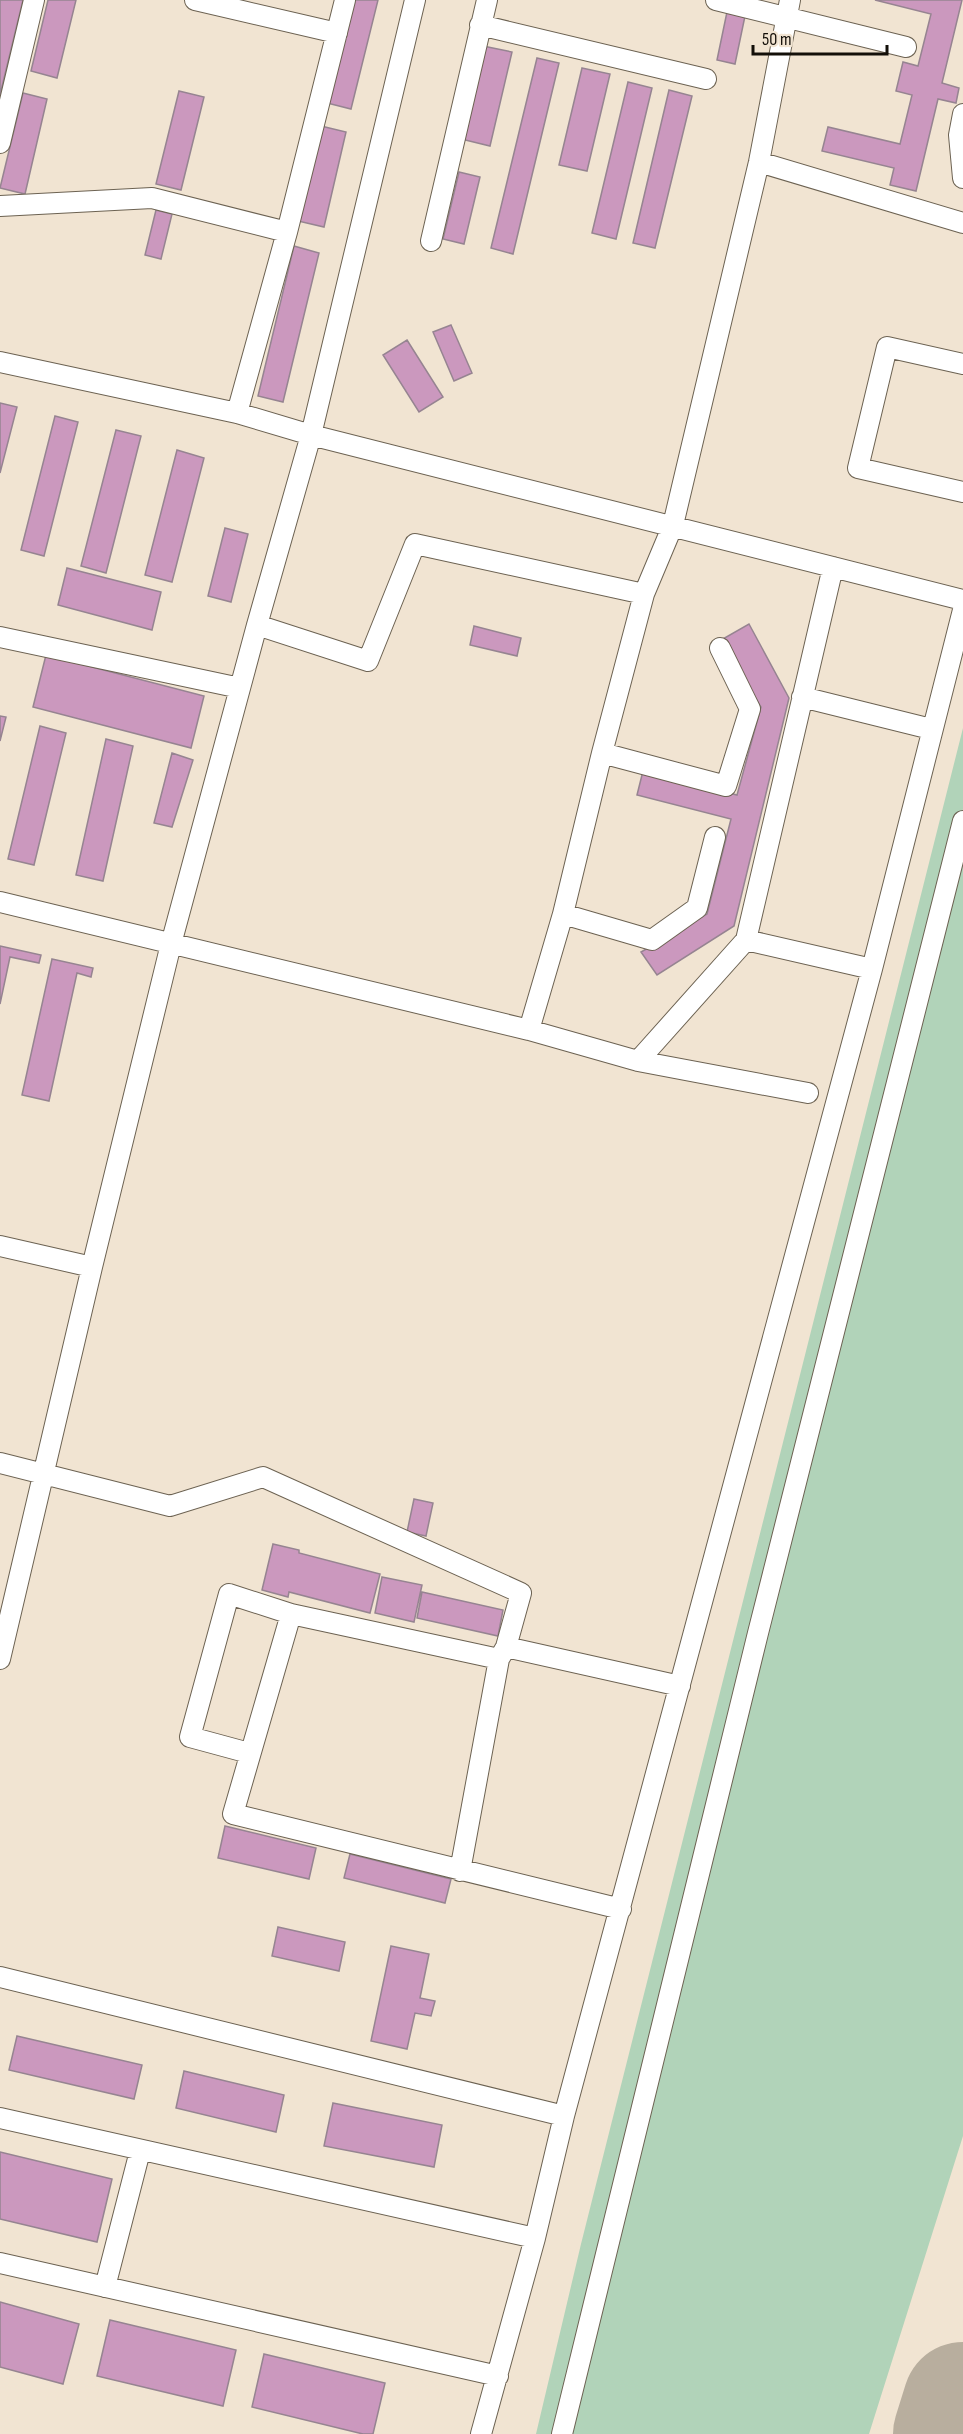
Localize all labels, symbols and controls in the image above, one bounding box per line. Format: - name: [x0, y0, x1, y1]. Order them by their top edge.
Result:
- scale bar: [753, 18, 886, 56]
- text: 50 m: [762, 29, 792, 50]

